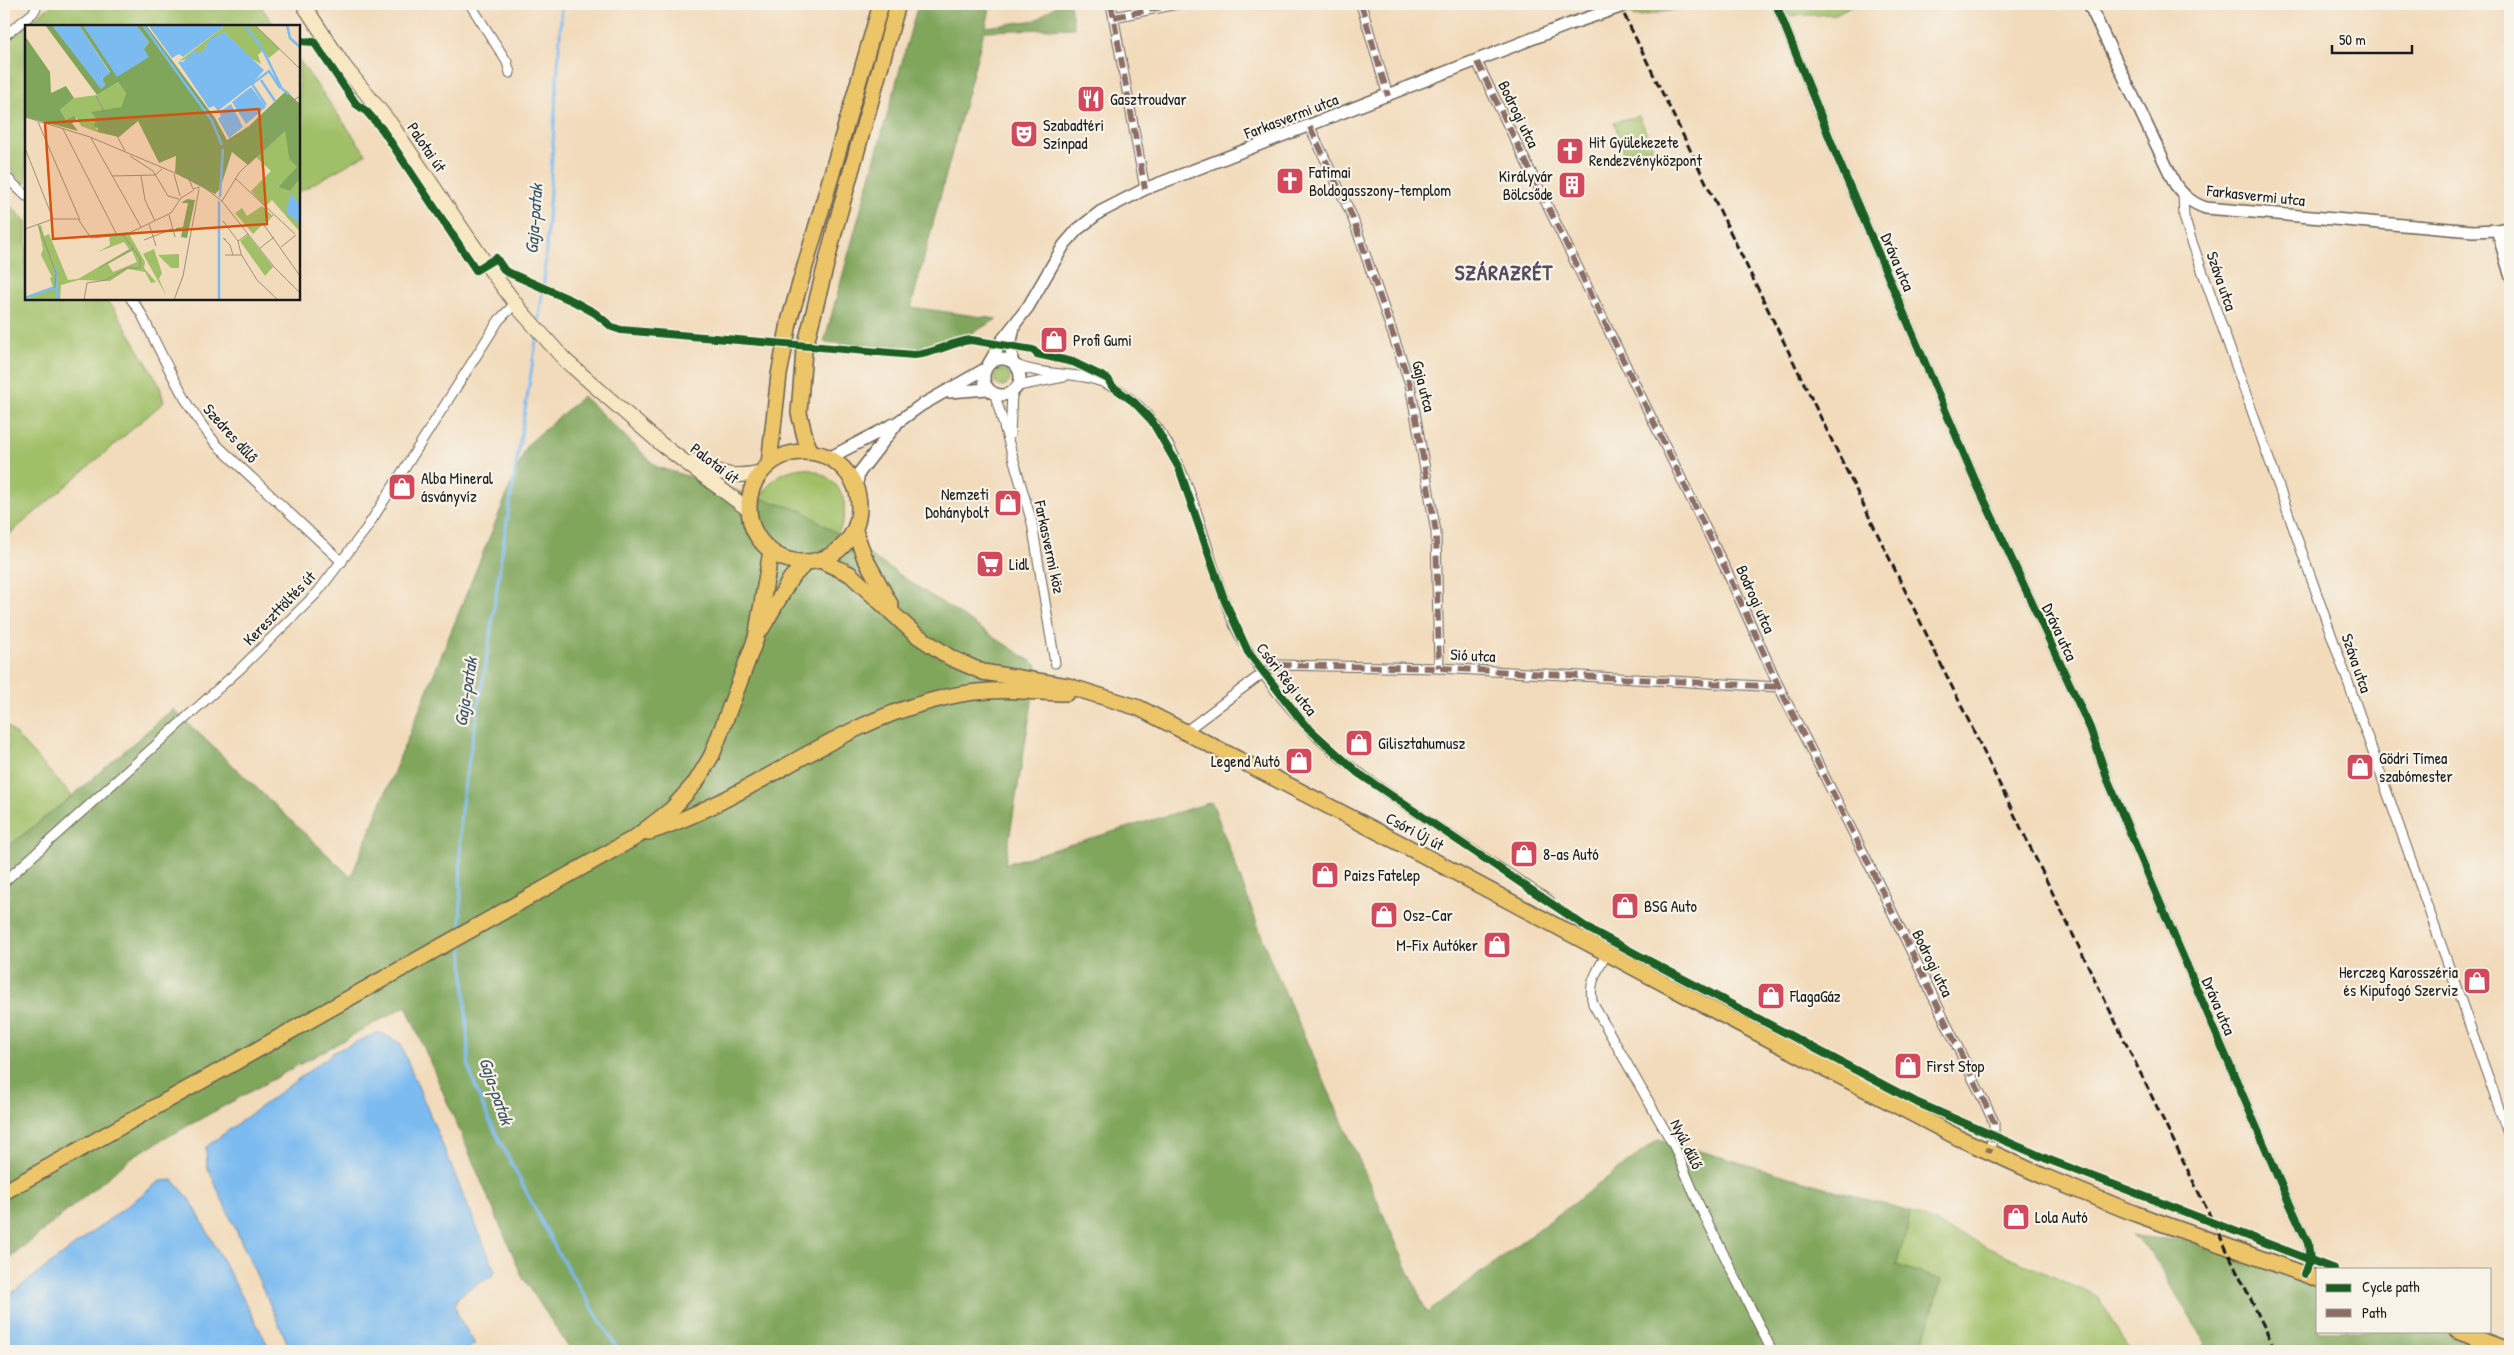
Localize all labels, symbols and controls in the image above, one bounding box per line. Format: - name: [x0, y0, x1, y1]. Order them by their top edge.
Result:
- scale bar: [2332, 22, 2412, 54]
- inset map: [25, 25, 300, 300]
- text: 50 m: [2339, 29, 2366, 50]
- street label: Bodrogi utca: [1493, 77, 1545, 151]
- restaurant icon: Gasztroudvar: [1076, 84, 1106, 114]
- place label: Gasztroudvar: [1110, 88, 1187, 110]
- street label: Farkasvermi utca: [1240, 88, 1341, 144]
- place label: Szabadtéri Színpad: [1043, 114, 1104, 154]
- street label: Palotai út: [402, 118, 452, 177]
- theatre icon: Szabadtéri Színpad: [1009, 119, 1039, 149]
- place label: Hit Gyülekezete Rendezvényközpont: [1589, 131, 1703, 171]
- church icon: Hit Gyülekezete Rendezvényközpont: [1555, 136, 1585, 166]
- place label: Fatimai Boldogasszony-templom: [1308, 161, 1451, 201]
- place label: Királyvár Bölcsőde: [1499, 165, 1554, 205]
- church icon: Fatimai Boldogasszony-templom: [1275, 166, 1305, 196]
- building icon: Királyvár Bölcsőde: [1557, 170, 1587, 200]
- street label: Farkasvermi utca: [2205, 179, 2306, 211]
- water label: Gaja-patak: [519, 182, 549, 255]
- street label: Dráva utca: [1876, 230, 1920, 294]
- street label: Száva utca: [2202, 248, 2242, 314]
- district label: SZÁRAZRÉT: [1455, 258, 1553, 287]
- shop icon: Profi Gumi: [1039, 325, 1069, 355]
- place label: Profi Gumi: [1073, 329, 1132, 351]
- street label: Gaja utca: [1407, 358, 1441, 414]
- street label: Szedres dűlő: [199, 399, 264, 468]
- street label: Palotai út: [686, 437, 744, 489]
- place label: Alba Mineral ásványvíz: [421, 467, 494, 507]
- shop icon: Alba Mineral ásványvíz: [387, 472, 417, 502]
- place label: Nemzeti Dohánybolt: [925, 483, 989, 523]
- shop icon: Nemzeti Dohánybolt: [993, 488, 1023, 518]
- street label: Farkasvermi köz: [1029, 498, 1071, 596]
- supermarket icon: Lidl: [975, 549, 1005, 579]
- place label: Lidl: [1009, 553, 1030, 575]
- street label: Bodrogi utca: [1731, 562, 1781, 636]
- street label: Kereszttöltés út: [238, 566, 320, 650]
- street label: Dráva utca: [2037, 600, 2083, 664]
- street label: Száva utca: [2337, 630, 2377, 696]
- street label: Csóri Régi utca: [1251, 638, 1323, 720]
- street label: Sió utca: [1450, 643, 1496, 667]
- water label: Gaja-patak: [448, 654, 484, 728]
- shop icon: Gilisztahumusz: [1344, 728, 1374, 758]
- place label: Gilisztahumusz: [1378, 732, 1465, 754]
- shop icon: Legend Autó: [1284, 746, 1314, 776]
- place label: Gödri Tímea szabómester: [2379, 747, 2453, 787]
- place label: Legend Autó: [1211, 750, 1281, 772]
- shop icon: Gödri Tímea szabómester: [2345, 752, 2375, 782]
- street label: Csóri Új út: [1382, 807, 1448, 856]
- shop icon: 8-as Autó: [1509, 839, 1539, 869]
- place label: 8-as Autó: [1543, 843, 1599, 865]
- shop icon: Paizs Fatelep: [1310, 860, 1340, 890]
- place label: Paizs Fatelep: [1344, 864, 1420, 886]
- shop icon: BSG Auto: [1610, 891, 1640, 921]
- place label: BSG Auto: [1644, 895, 1698, 917]
- shop icon: Osz-Car: [1369, 900, 1399, 930]
- place label: Osz-Car: [1403, 904, 1453, 926]
- street label: Bodrogi utca: [1907, 926, 1959, 1000]
- shop icon: M-Fix Autóker: [1482, 930, 1512, 960]
- place label: M-Fix Autóker: [1396, 934, 1478, 956]
- place label: Herczeg Karosszéria és Kipufogó Szerviz: [2339, 961, 2458, 1001]
- shop icon: Herczeg Karosszéria és Kipufogó Szerviz: [2462, 966, 2492, 996]
- street label: Dráva utca: [2197, 974, 2241, 1038]
- shop icon: FlagaGáz: [1756, 981, 1786, 1011]
- place label: FlagaGáz: [1789, 985, 1841, 1007]
- shop icon: First Stop: [1893, 1051, 1923, 1081]
- water label: Gaja-patak: [473, 1054, 520, 1129]
- place label: First Stop: [1926, 1055, 1984, 1077]
- street label: Nyúl dűlő: [1666, 1115, 1709, 1173]
- shop icon: Lola Autó: [2001, 1202, 2031, 1232]
- place label: Lola Autó: [2035, 1206, 2088, 1228]
- legend: [2316, 1268, 2492, 1332]
- text: Cycle path: [2362, 1276, 2420, 1297]
- text: Path: [2362, 1302, 2387, 1323]

